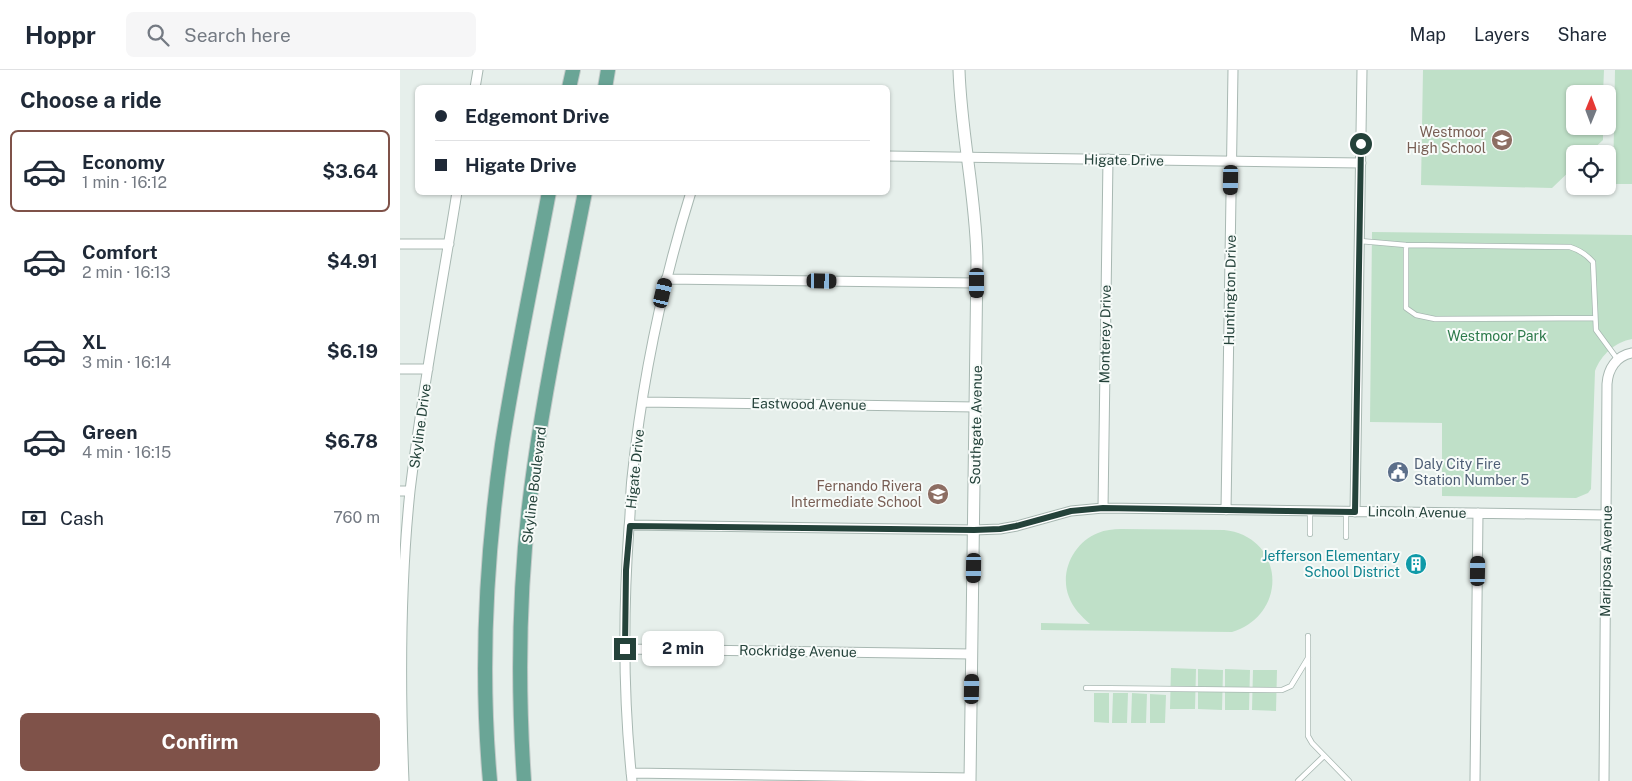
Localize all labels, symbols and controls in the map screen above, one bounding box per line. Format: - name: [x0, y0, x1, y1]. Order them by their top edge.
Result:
- search box: [126, 12, 476, 57]
- text: Hoppr: [25, 21, 96, 49]
- icon: search: [144, 21, 172, 49]
- text: Search here: [184, 24, 291, 46]
- text: Map: [1410, 24, 1446, 45]
- text: Layers: [1474, 24, 1530, 45]
- text: Share: [1558, 24, 1607, 45]
- north arrow: [1566, 85, 1616, 135]
- map controls: [1566, 85, 1616, 195]
- text: Choose a ride: [20, 87, 162, 113]
- text: Edgemont Drive: [465, 105, 609, 127]
- place label: Westmoor High School: [1407, 124, 1486, 156]
- school or university icon: Westmoor High School: [1490, 128, 1514, 152]
- route start: [1350, 133, 1372, 155]
- button: locate: [1566, 145, 1616, 195]
- icon: car: [22, 149, 67, 194]
- text: Economy: [82, 151, 165, 173]
- street label: Higate Drive: [1084, 151, 1164, 169]
- text: Higate Drive: [465, 154, 577, 176]
- text: $3.64: [322, 160, 378, 182]
- car: [1223, 165, 1238, 195]
- text: 1 min · 16:12: [82, 173, 167, 192]
- street label: Huntington Drive: [1221, 234, 1239, 345]
- icon: car: [22, 239, 67, 284]
- text: Comfort: [82, 241, 158, 263]
- text: $4.91: [327, 250, 378, 272]
- text: 2 min · 16:13: [82, 263, 171, 282]
- car: [969, 268, 984, 298]
- car: [806, 273, 837, 289]
- car: [652, 277, 673, 309]
- street label: Monterey Drive: [1096, 284, 1114, 383]
- park label: Westmoor Park: [1447, 328, 1547, 344]
- icon: car: [22, 329, 67, 374]
- text: XL: [82, 331, 107, 353]
- text: $6.19: [327, 340, 378, 362]
- text: 3 min · 16:14: [82, 353, 171, 372]
- street label: Southgate Avenue: [967, 365, 985, 485]
- street label: Skyline Drive: [406, 383, 434, 469]
- street label: Eastwood Avenue: [751, 395, 867, 413]
- icon: car: [22, 419, 67, 464]
- text: Green: [82, 421, 137, 443]
- street label: Skyline Boulevard: [519, 426, 549, 544]
- street label: Higate Drive: [623, 428, 647, 510]
- text: $6.78: [324, 430, 378, 452]
- text: 4 min · 16:15: [82, 443, 171, 462]
- place label: Daly City Fire Station Number 5: [1414, 456, 1529, 488]
- public building icon: Daly City Fire Station Number 5: [1386, 460, 1410, 484]
- place label: Fernando Rivera Intermediate School: [791, 478, 922, 510]
- school or university icon: Fernando Rivera Intermediate School: [926, 482, 950, 506]
- street label: Lincoln Avenue: [1367, 503, 1467, 521]
- icon: cash: [20, 504, 48, 532]
- street label: Mariposa Avenue: [1597, 505, 1615, 617]
- text: Cash: [60, 507, 104, 529]
- text: 760 m: [333, 508, 380, 527]
- place label: Jefferson Elementary School District: [1262, 548, 1400, 580]
- building icon: Jefferson Elementary School District: [1404, 552, 1428, 576]
- car: [966, 553, 981, 583]
- car: [1470, 556, 1485, 586]
- callout: 2 min: [642, 632, 725, 666]
- route end: [614, 638, 636, 660]
- text: 2 min: [662, 639, 704, 658]
- street label: Rockridge Avenue: [739, 642, 857, 660]
- car: [964, 674, 979, 704]
- button: Confirm: [20, 713, 380, 771]

